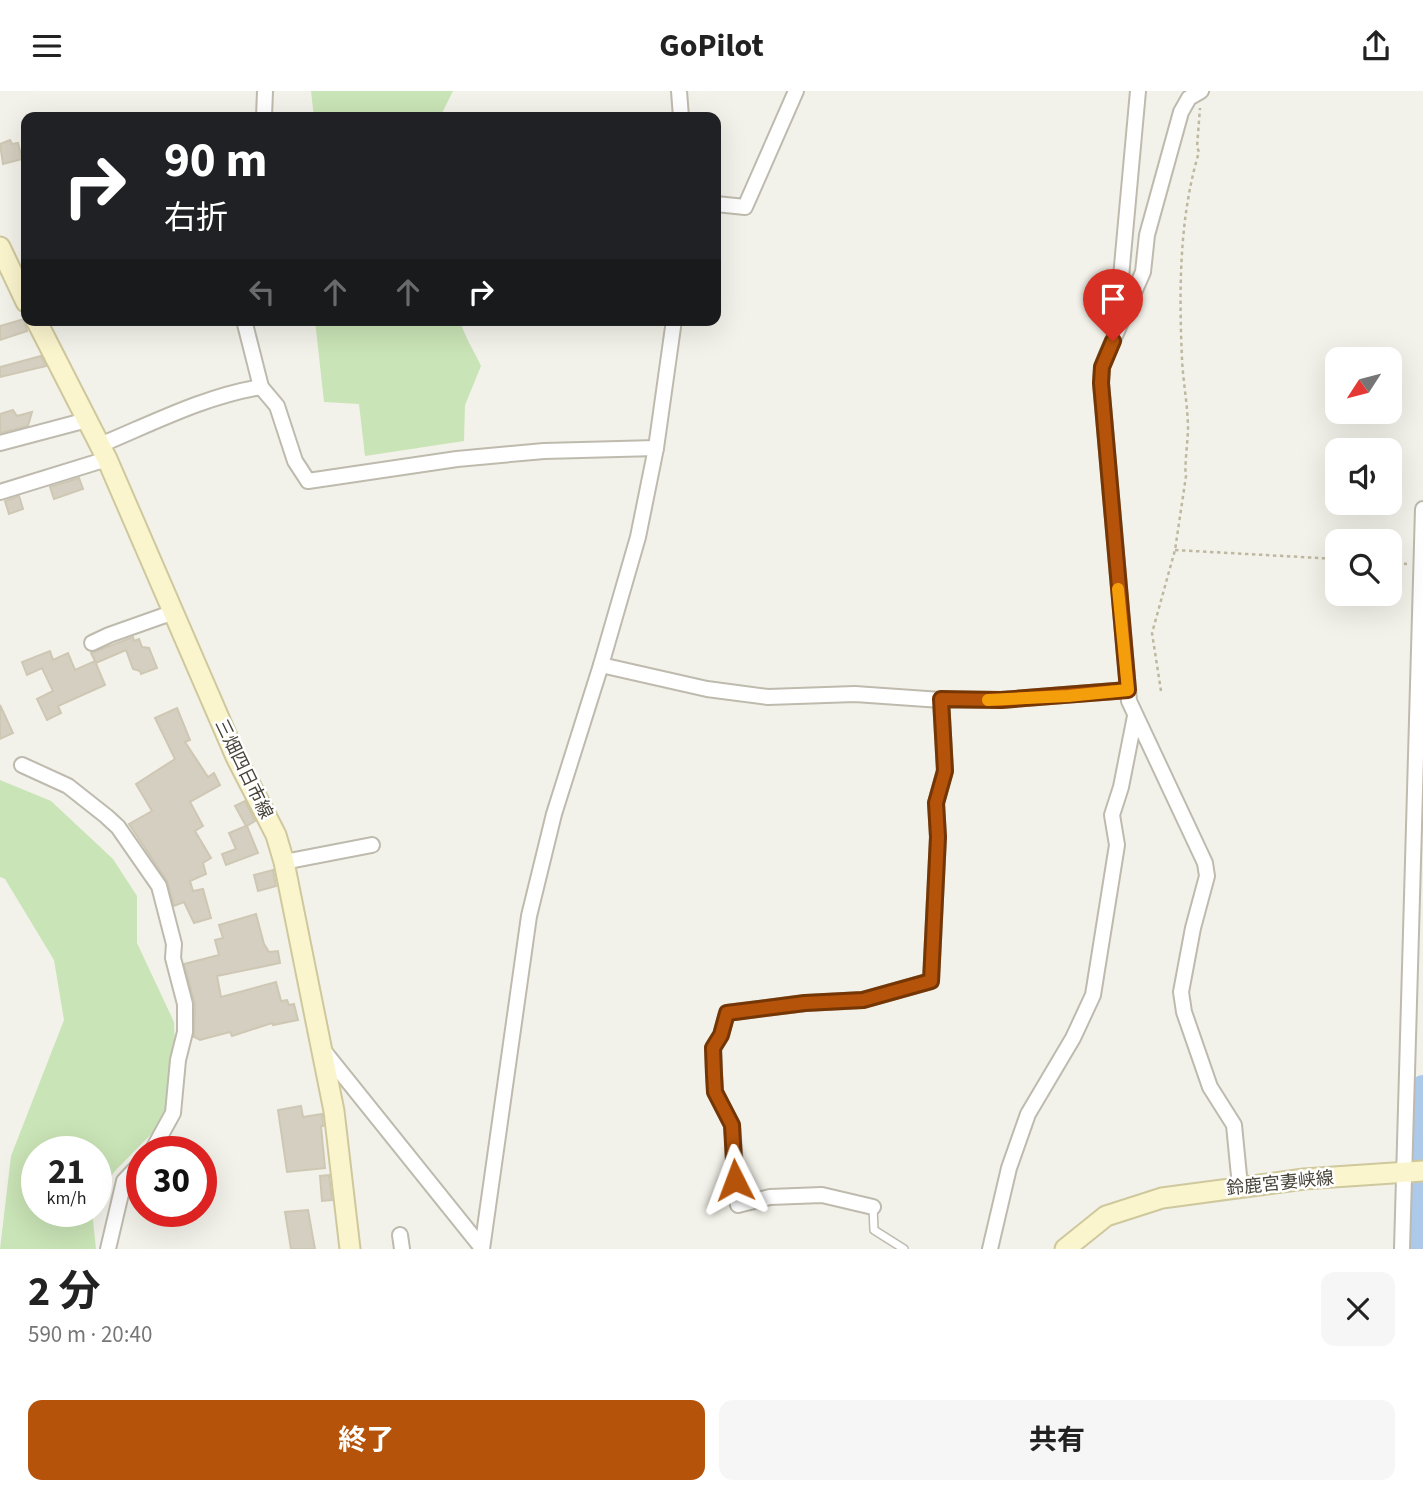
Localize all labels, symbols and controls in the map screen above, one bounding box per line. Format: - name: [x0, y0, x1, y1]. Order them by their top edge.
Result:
- text: GoPilot: [659, 23, 764, 69]
- icon: menu: [28, 27, 66, 65]
- icon: share: [1357, 27, 1395, 65]
- text: 90 m: [164, 126, 268, 196]
- icon: right: [49, 140, 140, 231]
- text: 右折: [164, 195, 228, 241]
- pin: [1083, 269, 1143, 341]
- icon: left: [243, 273, 281, 311]
- icon: ahead: [316, 273, 354, 311]
- icon: ahead: [389, 273, 427, 311]
- icon: right: [462, 273, 500, 311]
- icon: arrive: [1094, 280, 1132, 318]
- north arrow: [1325, 347, 1402, 423]
- map controls: [1325, 347, 1402, 606]
- button: sound: [1325, 438, 1402, 515]
- button: search: [1325, 529, 1402, 606]
- street label: 三畑四日市線: [209, 715, 278, 823]
- speed limit sign: 30: [126, 1136, 217, 1227]
- position arrow: [698, 1143, 772, 1217]
- text: 21: [48, 1147, 85, 1197]
- street label: 鈴鹿宮妻峡線: [1225, 1165, 1335, 1202]
- text: km/h: [47, 1186, 86, 1211]
- text: 2 分: [28, 1262, 101, 1322]
- button: close: [1321, 1272, 1395, 1346]
- text: 590 m · 20:40: [28, 1318, 152, 1351]
- button: 終了: [28, 1400, 705, 1480]
- button: 共有: [719, 1400, 1395, 1480]

